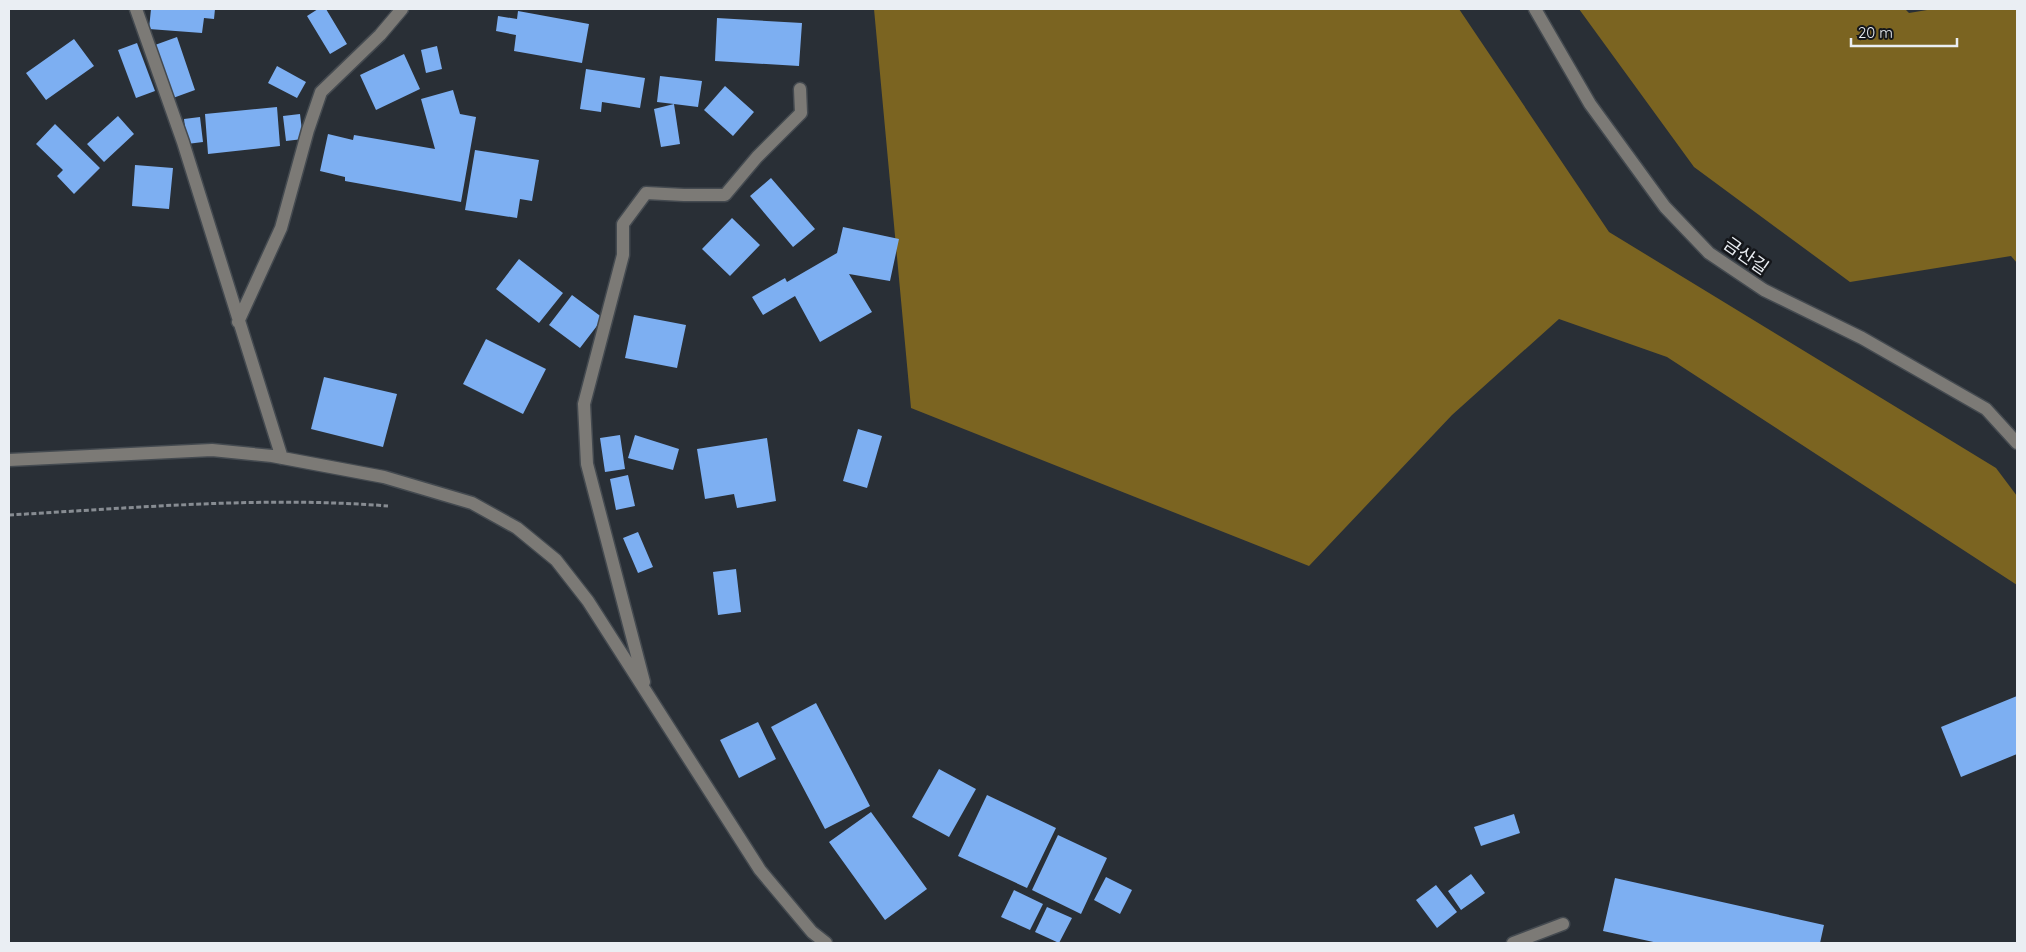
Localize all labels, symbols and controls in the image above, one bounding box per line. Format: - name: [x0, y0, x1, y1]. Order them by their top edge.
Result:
- scale bar: [1851, 15, 1957, 47]
- text: 20 m: [1858, 23, 1893, 42]
- street label: 금산길: [1719, 232, 1773, 279]

